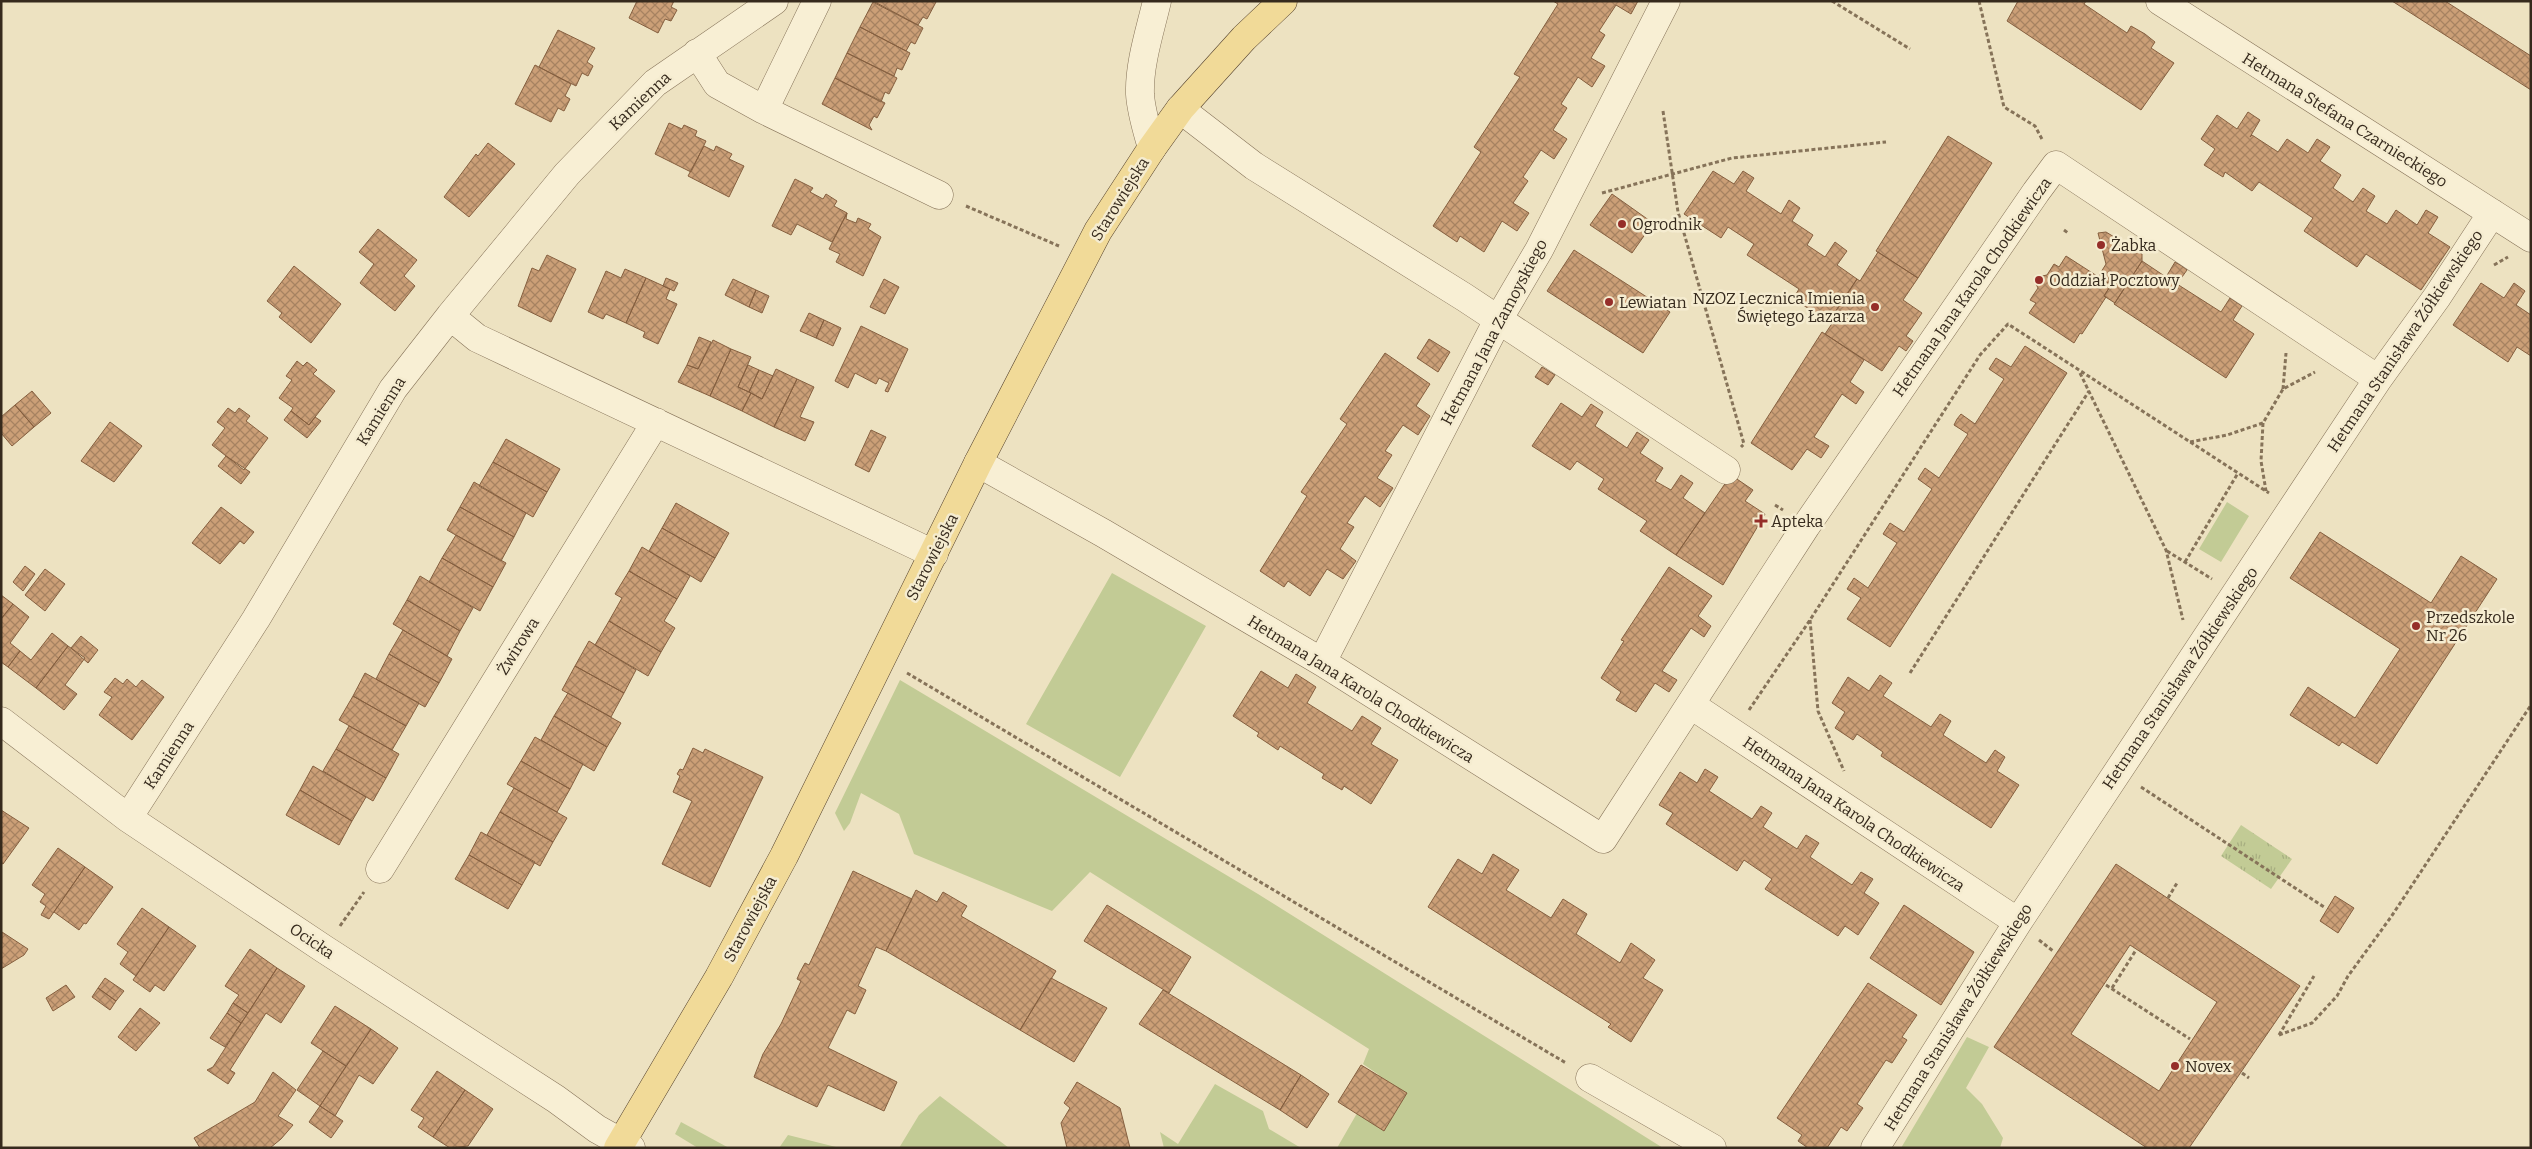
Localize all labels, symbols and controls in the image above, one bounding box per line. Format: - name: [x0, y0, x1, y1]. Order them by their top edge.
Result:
- street label: Hetmana Stefana Czarnieckiego: [2239, 49, 2451, 191]
- street label: Kamienna: [605, 68, 675, 134]
- street label: Starowiejska: [1087, 154, 1153, 244]
- street label: Hetmana Jana Karola Chodkiewicza: [1889, 174, 2055, 400]
- place label: Ogrodnik: [1632, 215, 1702, 234]
- marker: Ogrodnik: [1616, 218, 1628, 230]
- street label: Hetmana Stanisława Żółkiewskiego: [2323, 226, 2487, 456]
- street label: Hetmana Jana Zamoyskiego: [1437, 236, 1551, 428]
- place label: Żabka: [2111, 236, 2157, 255]
- marker: Żabka: [2095, 239, 2107, 251]
- place label: Oddział Pocztowy: [2049, 271, 2180, 290]
- marker: Oddział Pocztowy: [2033, 274, 2045, 286]
- place label: NZOZ Lecznica Imienia Świętego Łazarza: [1693, 289, 1865, 326]
- place label: Lewiatan: [1619, 293, 1687, 312]
- marker: Lewiatan: [1603, 296, 1615, 308]
- marker: NZOZ Lecznica Imienia Świętego Łazarza: [1869, 301, 1881, 313]
- street label: Kamienna: [352, 373, 410, 449]
- street label: Starowiejska: [902, 510, 962, 603]
- place label: Apteka: [1771, 512, 1824, 531]
- marker: Apteka: [1755, 515, 1767, 527]
- street label: Hetmana Stanisława Żółkiewskiego: [2098, 563, 2262, 793]
- place label: Przedszkole Nr 26: [2426, 608, 2515, 645]
- street label: Hetmana Jana Karola Chodkiewicza: [1244, 611, 1478, 767]
- street label: Żwirowa: [493, 614, 543, 678]
- marker: Przedszkole Nr 26: [2410, 620, 2422, 632]
- street label: Kamienna: [140, 717, 198, 793]
- street label: Hetmana Jana Karola Chodkiewicza: [1740, 733, 1969, 896]
- street label: Starowiejska: [719, 873, 781, 965]
- street label: Hetmana Stanisława Żółkiewskiego: [1880, 900, 2036, 1134]
- street label: Ocicka: [286, 919, 338, 963]
- place label: Novex: [2185, 1057, 2232, 1076]
- marker: Novex: [2169, 1060, 2181, 1072]

